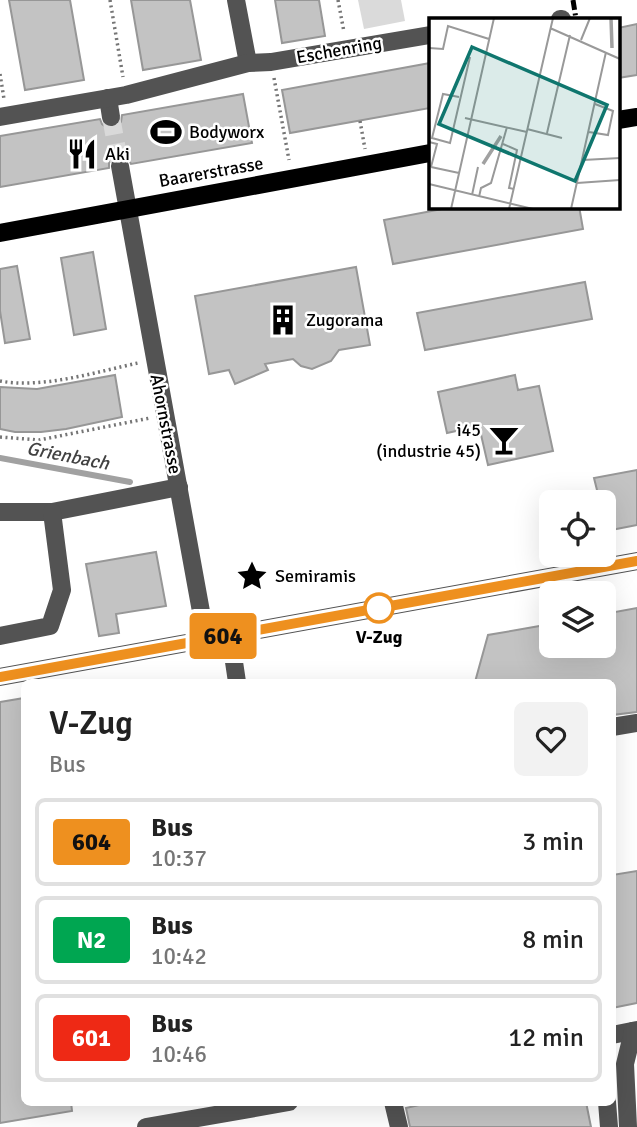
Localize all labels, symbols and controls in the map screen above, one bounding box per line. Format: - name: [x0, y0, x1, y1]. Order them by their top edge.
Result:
- inset map: [429, 18, 620, 208]
- street label: Eschenring: [295, 32, 383, 68]
- sports icon: Bodyworx: [149, 115, 183, 149]
- place label: Bodyworx: [189, 121, 265, 143]
- restaurant icon: Aki: [65, 137, 99, 171]
- place label: Aki: [105, 143, 130, 165]
- street label: Baarerstrasse: [157, 152, 265, 192]
- building icon: Zugorama: [266, 303, 300, 337]
- place label: Zugorama: [306, 309, 383, 331]
- street label: Ahornstrasse: [146, 372, 186, 476]
- place label: i45 (industrie 45): [376, 419, 481, 462]
- bar icon: i45 (industrie 45): [487, 423, 521, 457]
- water label: Grienbach: [25, 436, 112, 476]
- map controls: [539, 490, 616, 658]
- button: locate: [539, 490, 616, 567]
- place icon: Semiramis: [235, 559, 269, 593]
- place label: Semiramis: [275, 565, 356, 587]
- button: layers: [539, 581, 616, 658]
- marker: V-Zug: [364, 593, 394, 623]
- line badge: 604: [183, 613, 263, 659]
- text: 604: [204, 621, 242, 651]
- place label: V-Zug: [356, 626, 403, 648]
- button: heart: [514, 702, 588, 776]
- text: V-Zug: [49, 703, 133, 744]
- text: Bus: [49, 750, 86, 779]
- text: Bus: [151, 812, 193, 844]
- text: 3 min: [522, 826, 584, 858]
- text: 604: [72, 827, 111, 857]
- text: 10:37: [151, 844, 207, 873]
- text: Bus: [151, 910, 193, 942]
- text: 8 min: [522, 924, 584, 956]
- text: N2: [77, 925, 106, 955]
- text: 10:42: [151, 942, 207, 971]
- text: Bus: [151, 1008, 193, 1040]
- text: 12 min: [508, 1022, 584, 1054]
- text: 601: [72, 1023, 111, 1053]
- text: 10:46: [151, 1040, 207, 1069]

